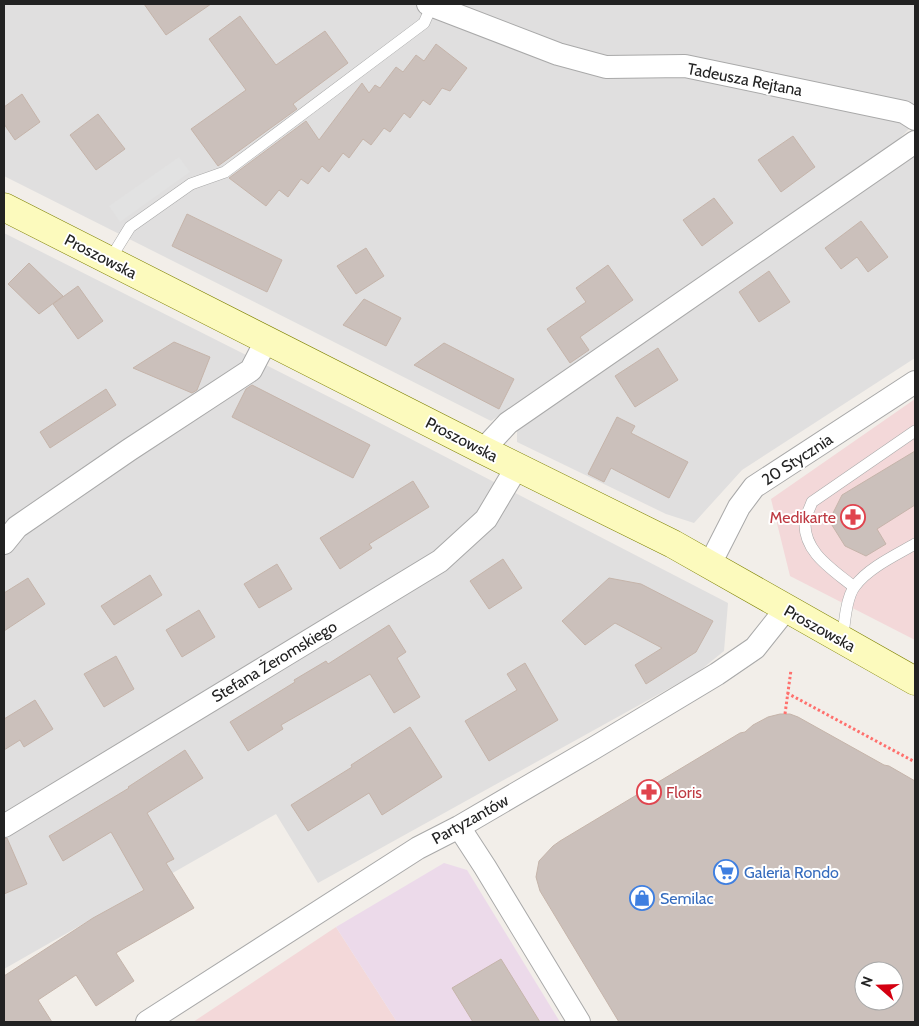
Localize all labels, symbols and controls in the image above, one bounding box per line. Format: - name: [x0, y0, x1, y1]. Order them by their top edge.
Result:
- street label: Tadeusza Rejtana: [686, 59, 804, 100]
- street label: Proszowska: [62, 230, 140, 283]
- street label: Proszowska: [423, 413, 501, 466]
- street label: 20 Stycznia: [758, 429, 836, 489]
- pharmacy icon: Medikarte: [840, 504, 866, 530]
- place label: Medikarte: [769, 508, 836, 527]
- street label: Proszowska: [781, 601, 859, 656]
- street label: Stefana Żeromskiego: [208, 616, 340, 706]
- pharmacy icon: Floris: [636, 779, 662, 805]
- place label: Floris: [666, 783, 702, 802]
- street label: Partyzantów: [429, 790, 512, 848]
- supermarket icon: Galeria Rondo: [713, 859, 739, 885]
- place label: Galeria Rondo: [744, 863, 839, 882]
- shop icon: Semilac: [629, 885, 655, 911]
- place label: Semilac: [660, 889, 714, 908]
- north arrow: [854, 961, 904, 1011]
- text: N: [857, 974, 877, 989]

